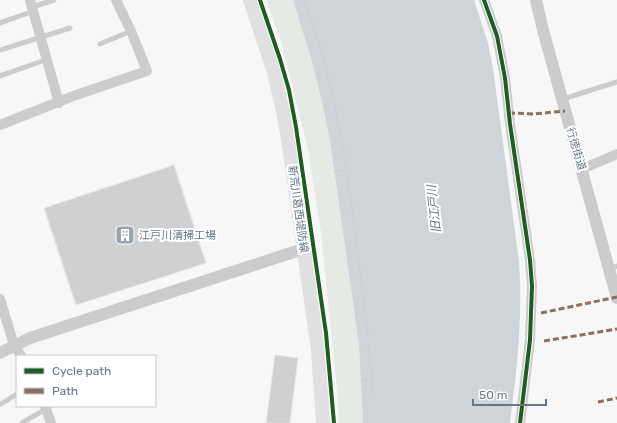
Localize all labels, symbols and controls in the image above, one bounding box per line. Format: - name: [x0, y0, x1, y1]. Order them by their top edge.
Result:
- street label: 行徳街道: [564, 126, 588, 172]
- street label: 新荒川葛西堤防線: [285, 165, 311, 253]
- water label: 旧江戸川: [424, 182, 443, 234]
- building icon: 江戸川清掃工場: [114, 224, 136, 246]
- place label: 江戸川清掃工場: [139, 229, 216, 242]
- legend: [16, 355, 156, 407]
- text: Cycle path: [52, 364, 111, 378]
- scale bar: [473, 381, 546, 407]
- text: Path: [52, 384, 78, 398]
- text: 50 m: [479, 388, 507, 402]

